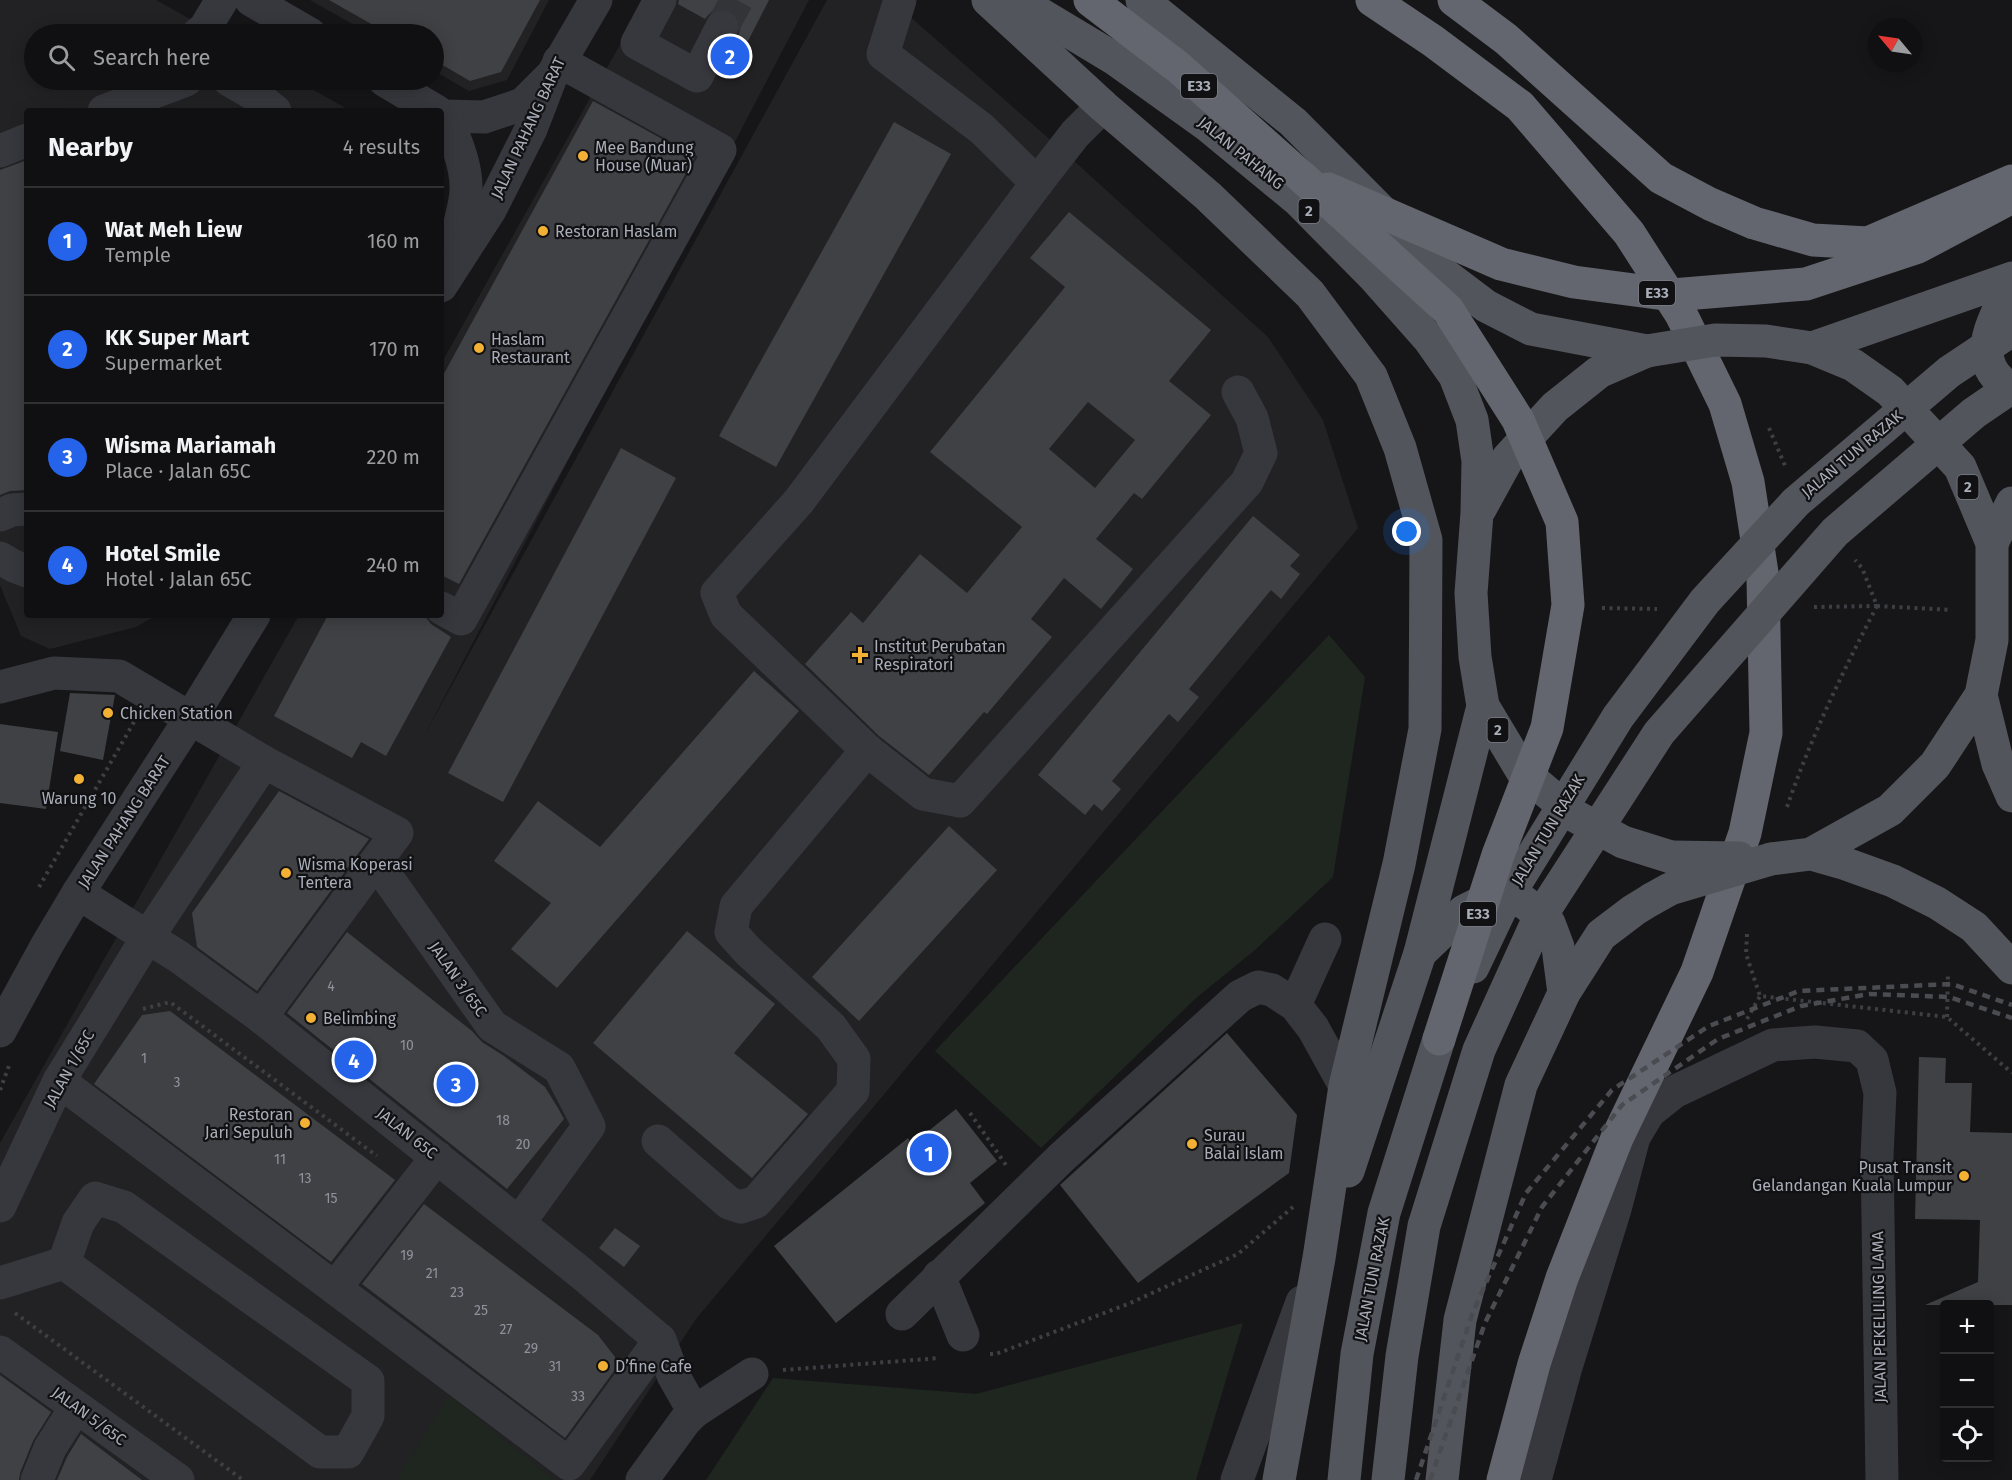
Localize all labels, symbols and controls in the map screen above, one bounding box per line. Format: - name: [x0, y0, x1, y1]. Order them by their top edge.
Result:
- north arrow: [1868, 18, 1922, 72]
- search box: [24, 24, 444, 90]
- pin: 2: [710, 34, 750, 78]
- icon: search: [45, 41, 78, 74]
- text: Search here: [93, 44, 211, 71]
- street label: JALAN PAHANG BARAT: [487, 53, 570, 202]
- road number: E33: [1181, 74, 1217, 98]
- street label: JALAN PAHANG: [1194, 113, 1288, 193]
- text: Nearby: [48, 132, 133, 163]
- text: 4 results: [343, 135, 420, 159]
- place label: Mee Bandung House (Muar): [595, 138, 694, 175]
- marker: Mee Bandung House (Muar): [576, 149, 590, 163]
- road number: 2: [1298, 199, 1320, 223]
- text: Wat Meh Liew: [105, 216, 242, 243]
- place label: Restoran Haslam: [555, 222, 677, 241]
- marker: Restoran Haslam: [536, 224, 550, 238]
- text: 1: [63, 229, 72, 253]
- text: 160 m: [367, 229, 420, 253]
- text: Temple: [105, 243, 171, 267]
- road number: E33: [1639, 281, 1675, 305]
- text: KK Super Mart: [105, 324, 249, 351]
- place label: Haslam Restaurant: [491, 330, 570, 367]
- text: 2: [62, 337, 73, 361]
- text: 170 m: [369, 337, 420, 361]
- marker: Haslam Restaurant: [472, 341, 486, 355]
- text: Supermarket: [105, 351, 222, 375]
- street label: JALAN TUN RAZAK: [1798, 406, 1907, 502]
- text: Wisma Mariamah: [105, 432, 276, 459]
- text: 3: [62, 445, 73, 469]
- text: 220 m: [367, 445, 420, 469]
- text: Place · Jalan 65C: [105, 459, 251, 483]
- road number: 2: [1958, 475, 1978, 499]
- your location: [1392, 517, 1421, 546]
- text: Hotel Smile: [105, 540, 220, 567]
- text: 4: [62, 553, 73, 577]
- text: 240 m: [366, 553, 420, 577]
- text: Hotel · Jalan 65C: [105, 567, 252, 591]
- place label: Institut Perubatan Respiratori: [874, 637, 1006, 674]
- marker: Institut Perubatan Respiratori: [851, 646, 869, 664]
- place label: Chicken Station: [120, 704, 233, 723]
- marker: Chicken Station: [101, 706, 115, 720]
- road number: 2: [1488, 718, 1508, 742]
- street label: JALAN PAHANG BARAT: [74, 752, 174, 892]
- street label: JALAN TUN RAZAK: [1507, 771, 1589, 889]
- marker: Warung 10: [72, 772, 86, 786]
- place label: Warung 10: [42, 789, 116, 808]
- place label: Wisma Koperasi Tentera: [298, 855, 413, 892]
- marker: Wisma Koperasi Tentera: [279, 866, 293, 880]
- road number: E33: [1460, 902, 1496, 926]
- street label: JALAN 3/65C: [425, 938, 491, 1020]
- house number: 4: [327, 978, 335, 995]
- place label: Belimbing: [323, 1009, 397, 1028]
- marker: Belimbing: [304, 1011, 318, 1025]
- street label: JALAN 1/65C: [40, 1027, 98, 1111]
- house number: 10: [400, 1037, 414, 1054]
- pin: 4: [334, 1038, 374, 1082]
- house number: 1: [141, 1050, 147, 1067]
- pin: 3: [436, 1062, 476, 1106]
- house number: 3: [174, 1074, 181, 1091]
- street label: JALAN 65C: [373, 1103, 441, 1163]
- place label: Restoran Jari Sepuluh: [205, 1105, 293, 1142]
- house number: 18: [496, 1112, 510, 1129]
- marker: Restoran Jari Sepuluh: [298, 1116, 312, 1130]
- place label: Surau Balai Islam: [1204, 1126, 1284, 1163]
- pin: 1: [910, 1130, 948, 1176]
- house number: 20: [516, 1136, 531, 1153]
- marker: Surau Balai Islam: [1185, 1137, 1199, 1151]
- house number: 11: [274, 1151, 286, 1168]
- place label: Pusat Transit Gelandangan Kuala Lumpur: [1752, 1158, 1953, 1195]
- marker: Pusat Transit Gelandangan Kuala Lumpur: [1957, 1169, 1971, 1183]
- house number: 13: [298, 1170, 312, 1187]
- house number: 15: [324, 1190, 338, 1207]
- street label: JALAN TUN RAZAK: [1351, 1215, 1393, 1343]
- street label: JALAN PEKELILING LAMA: [1868, 1230, 1890, 1403]
- house number: 19: [400, 1247, 414, 1264]
- house number: 21: [426, 1265, 438, 1282]
- house number: 23: [450, 1284, 464, 1301]
- map controls: [1940, 1300, 1994, 1462]
- button: +: [1940, 1300, 1994, 1354]
- house number: 25: [474, 1302, 488, 1319]
- house number: 27: [499, 1321, 513, 1338]
- house number: 29: [524, 1340, 538, 1357]
- button: −: [1940, 1354, 1994, 1408]
- place label: D’fine Cafe: [615, 1357, 692, 1376]
- house number: 31: [549, 1358, 561, 1375]
- marker: D’fine Cafe: [596, 1359, 610, 1373]
- street label: JALAN 5/65C: [48, 1383, 130, 1449]
- house number: 33: [571, 1388, 585, 1405]
- button: locate: [1940, 1408, 1994, 1462]

